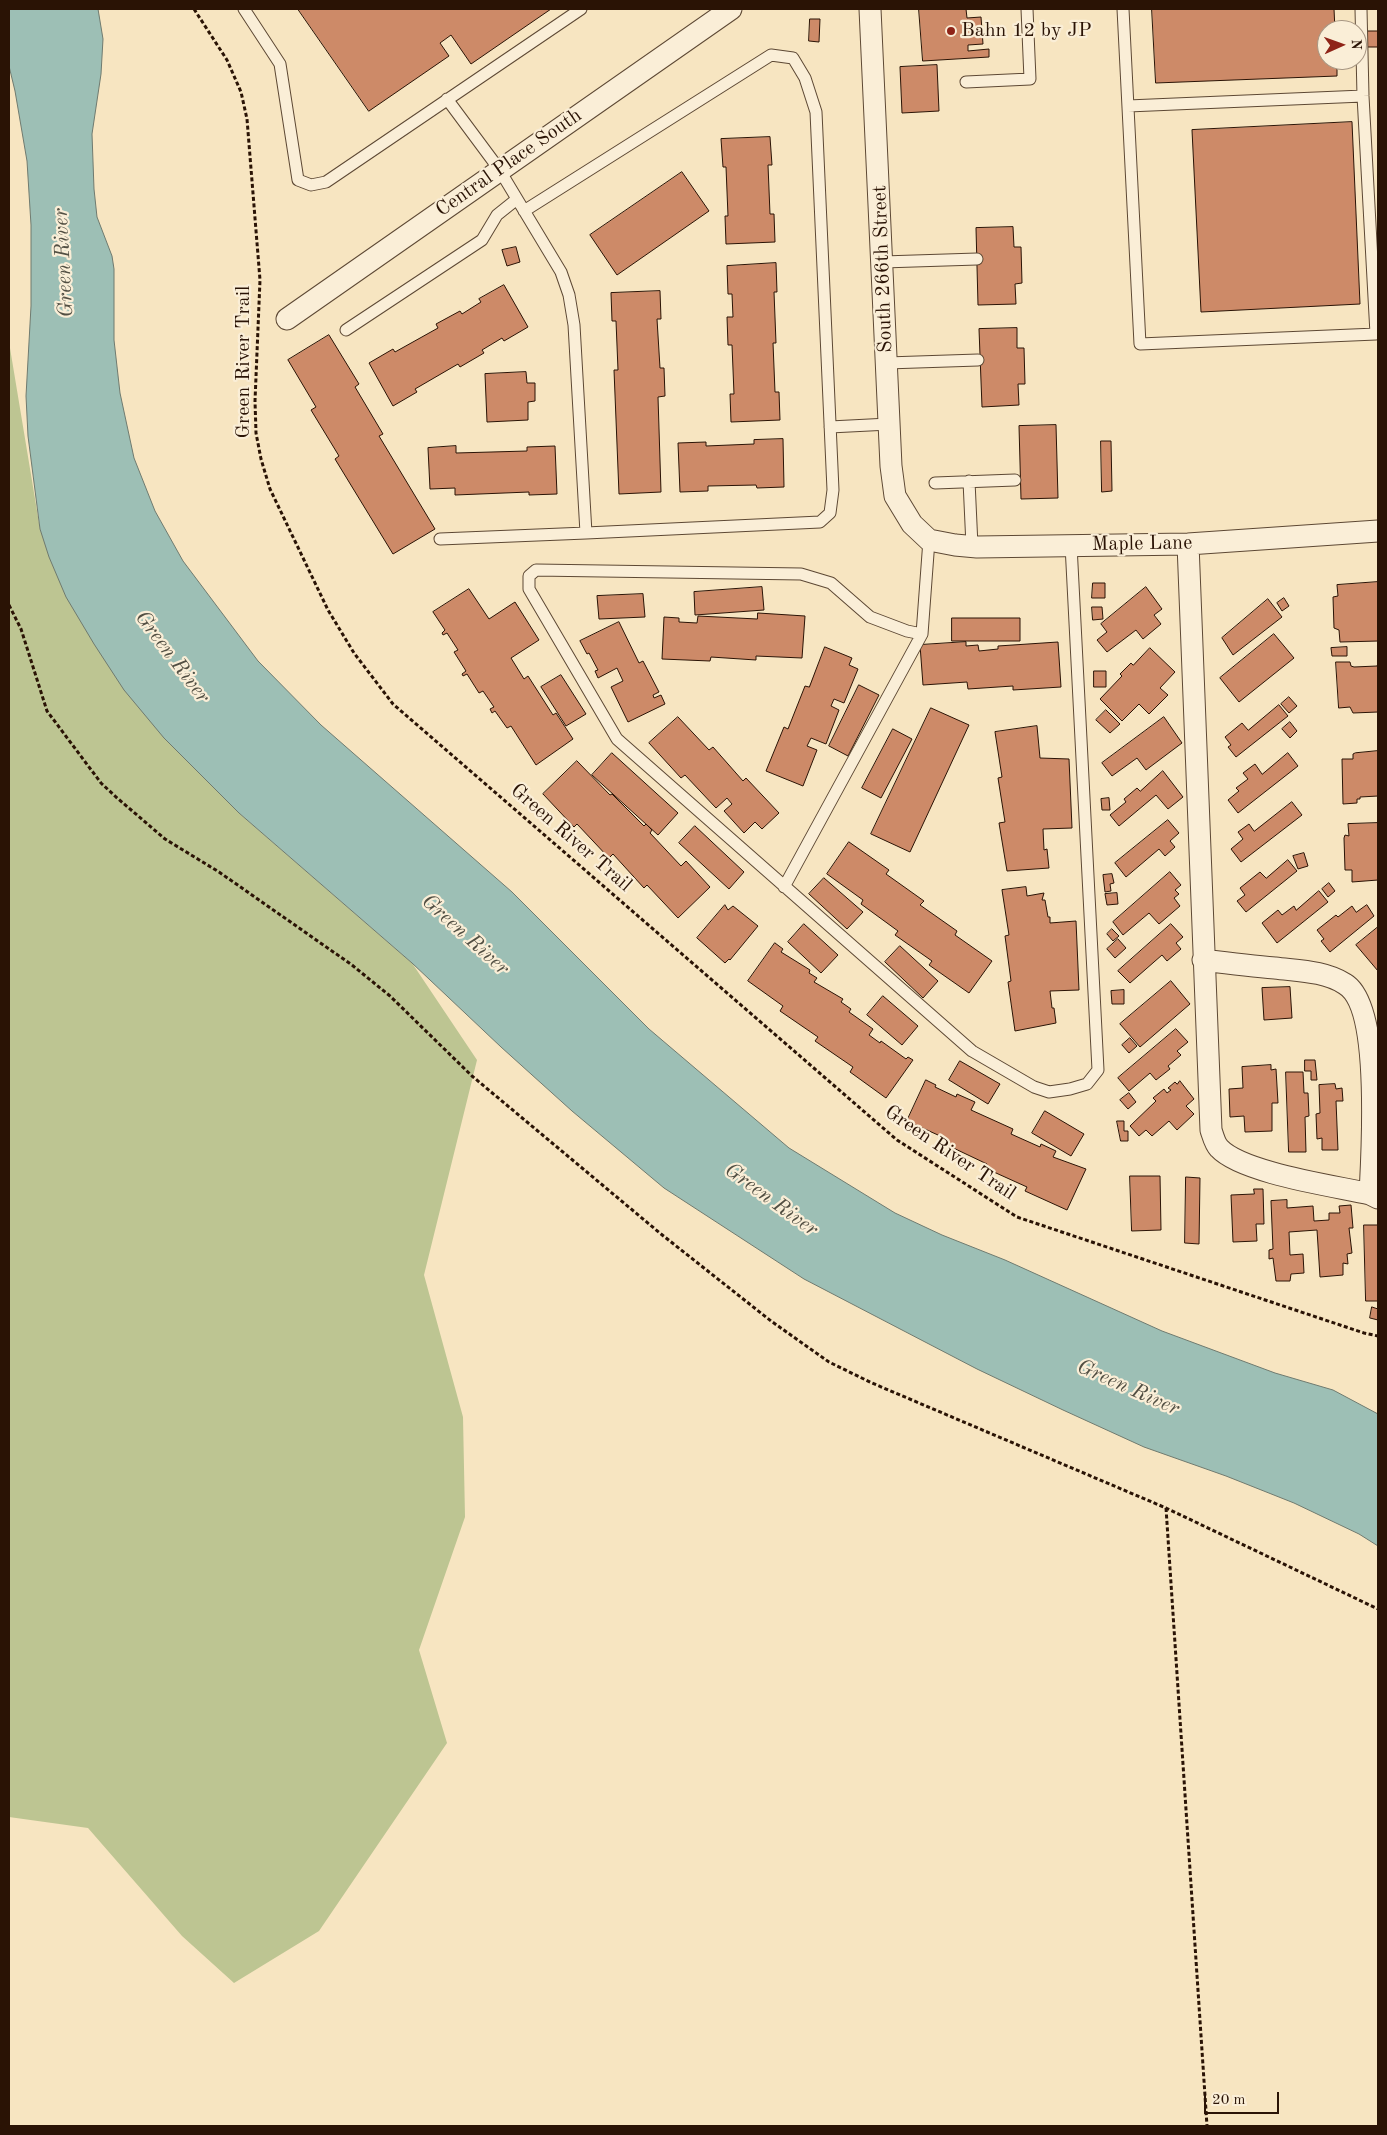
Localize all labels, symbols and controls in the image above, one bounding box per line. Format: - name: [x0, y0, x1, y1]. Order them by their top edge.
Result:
- place label: Bahn 12 by JP: [961, 19, 1092, 43]
- north arrow: [1317, 20, 1367, 70]
- marker: Bahn 12 by JP: [945, 25, 957, 37]
- text: N: [1349, 39, 1363, 50]
- street label: Central Place South: [431, 104, 587, 222]
- street label: South 266th Street: [868, 185, 898, 353]
- water label: Green River: [49, 208, 79, 318]
- street label: Green River Trail: [232, 286, 256, 438]
- street label: Maple Lane: [1092, 531, 1192, 557]
- water label: Green River: [129, 606, 215, 708]
- street label: Green River Trail: [505, 779, 637, 897]
- water label: Green River: [416, 889, 514, 981]
- street label: Green River Trail: [880, 1100, 1020, 1206]
- water label: Green River: [719, 1158, 823, 1242]
- water label: Green River: [1073, 1354, 1183, 1422]
- scale bar: [1207, 2082, 1282, 2114]
- text: 20 m: [1212, 2093, 1246, 2108]

